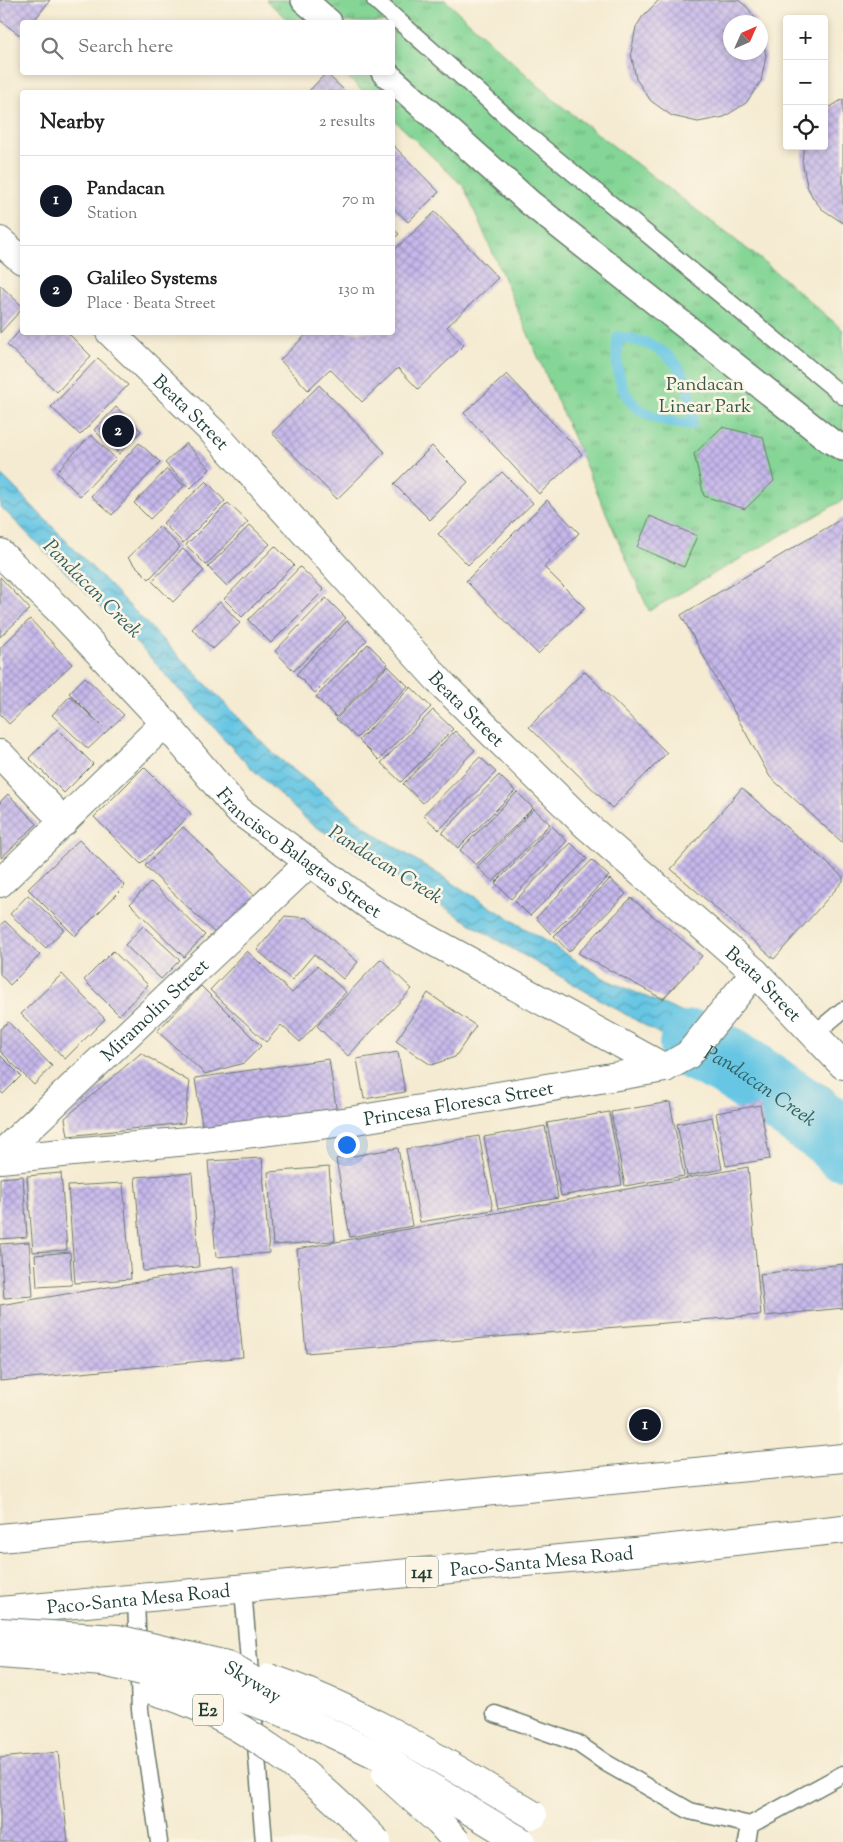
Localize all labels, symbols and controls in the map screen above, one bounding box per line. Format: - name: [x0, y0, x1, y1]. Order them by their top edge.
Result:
- north arrow: [723, 15, 768, 60]
- map controls: [783, 15, 828, 150]
- button: +: [783, 15, 828, 60]
- search box: [20, 20, 395, 75]
- icon: search: [38, 34, 66, 62]
- text: Search here: [78, 34, 173, 61]
- button: −: [783, 60, 828, 105]
- button: locate: [783, 105, 828, 150]
- text: Nearby: [40, 108, 105, 138]
- text: 2 results: [319, 111, 375, 134]
- text: Pandacan: [87, 176, 165, 203]
- text: 1: [53, 189, 59, 212]
- text: 70 m: [342, 189, 375, 212]
- text: Station: [87, 203, 137, 226]
- text: Galileo Systems: [87, 266, 217, 293]
- text: 2: [52, 279, 60, 302]
- text: 130 m: [338, 279, 375, 302]
- text: Place · Beata Street: [87, 293, 216, 316]
- street label: Beata Street: [146, 369, 235, 457]
- park label: Pandacan Linear Park: [659, 372, 752, 421]
- pin: 2: [102, 412, 134, 450]
- water label: Pandacan Creek: [35, 534, 147, 646]
- street label: Beata Street: [421, 666, 510, 754]
- street label: Francisco Balagtas Street: [209, 783, 386, 927]
- water label: Pandacan Creek: [322, 819, 447, 913]
- street label: Beata Street: [718, 941, 807, 1029]
- street label: Miramolin Street: [96, 953, 216, 1069]
- water label: Pandacan Creek: [698, 1040, 821, 1135]
- street label: Princesa Floresca Street: [362, 1076, 556, 1134]
- your location: [334, 1132, 360, 1158]
- pin: 1: [629, 1406, 661, 1444]
- street label: Paco-Santa Mesa Road: [449, 1541, 635, 1585]
- road number: 141: [406, 1556, 438, 1588]
- street label: Paco-Santa Mesa Road: [46, 1579, 232, 1623]
- street label: Skyway: [218, 1655, 286, 1711]
- road number: E2: [193, 1694, 223, 1726]

